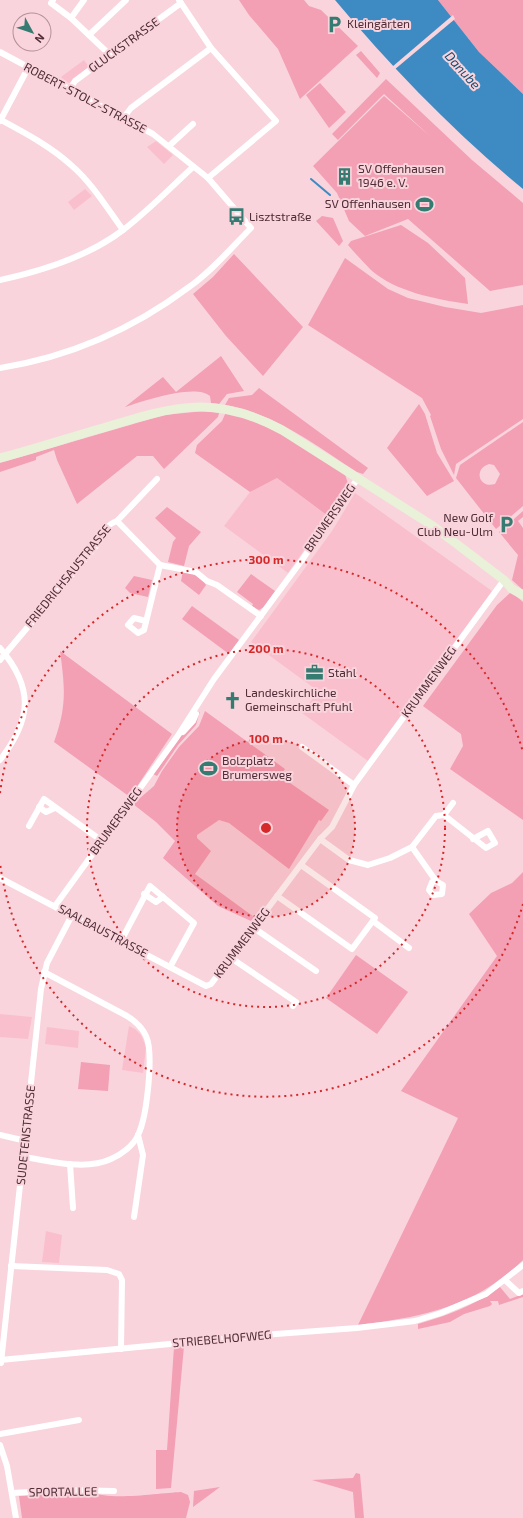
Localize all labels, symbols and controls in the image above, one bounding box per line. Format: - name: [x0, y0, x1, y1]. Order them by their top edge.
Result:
- north arrow: [12, 12, 52, 52]
- street label: GLUCKSTRASSE: [85, 14, 162, 75]
- parking icon: Kleingärten: [324, 14, 344, 34]
- place label: Kleingärten: [347, 16, 410, 30]
- text: N: [32, 32, 48, 46]
- water label: Danube: [442, 48, 484, 92]
- street label: ROBERT-STOLZ-STRASSE: [22, 59, 149, 136]
- place label: SV Offenhausen 1946 e. V.: [358, 161, 444, 189]
- building icon: SV Offenhausen 1946 e. V.: [335, 166, 355, 186]
- sports icon: SV Offenhausen: [414, 194, 434, 214]
- place label: SV Offenhausen: [325, 196, 411, 210]
- bus stop icon: Lisztstraße: [226, 207, 246, 227]
- place label: Lisztstraße: [249, 209, 312, 223]
- street label: BRUMERSWEG: [301, 481, 358, 554]
- place label: New Golf Club Neu-Ulm: [417, 510, 493, 538]
- parking icon: New Golf Club Neu-Ulm: [496, 515, 516, 535]
- street label: FRIEDRICHSAUSTRASSE: [21, 521, 113, 630]
- text: 300 m: [248, 552, 284, 566]
- text: 200 m: [248, 641, 284, 655]
- street label: KRUMMENWEG: [398, 643, 459, 720]
- office icon: Stahl: [305, 663, 325, 683]
- place label: Stahl: [328, 665, 357, 679]
- place label: Landeskirchliche Gemeinschaft Pfuhl: [245, 685, 353, 713]
- church icon: Landeskirchliche Gemeinschaft Pfuhl: [222, 690, 242, 710]
- text: 100 m: [249, 731, 283, 745]
- place label: Bolzplatz Brumersweg: [222, 753, 292, 781]
- sports icon: Bolzplatz Brumersweg: [199, 758, 219, 778]
- street label: BRUMERSWEG: [86, 784, 144, 857]
- centre of rings: [259, 821, 273, 835]
- street label: SAALBAUSTRASSE: [56, 901, 151, 960]
- street label: KRUMMENWEG: [210, 905, 272, 980]
- street label: SUDETENSTRASSE: [13, 1084, 37, 1186]
- street label: STRIEBELHOFWEG: [172, 1327, 272, 1349]
- street label: SPORTALLEE: [29, 1483, 98, 1499]

